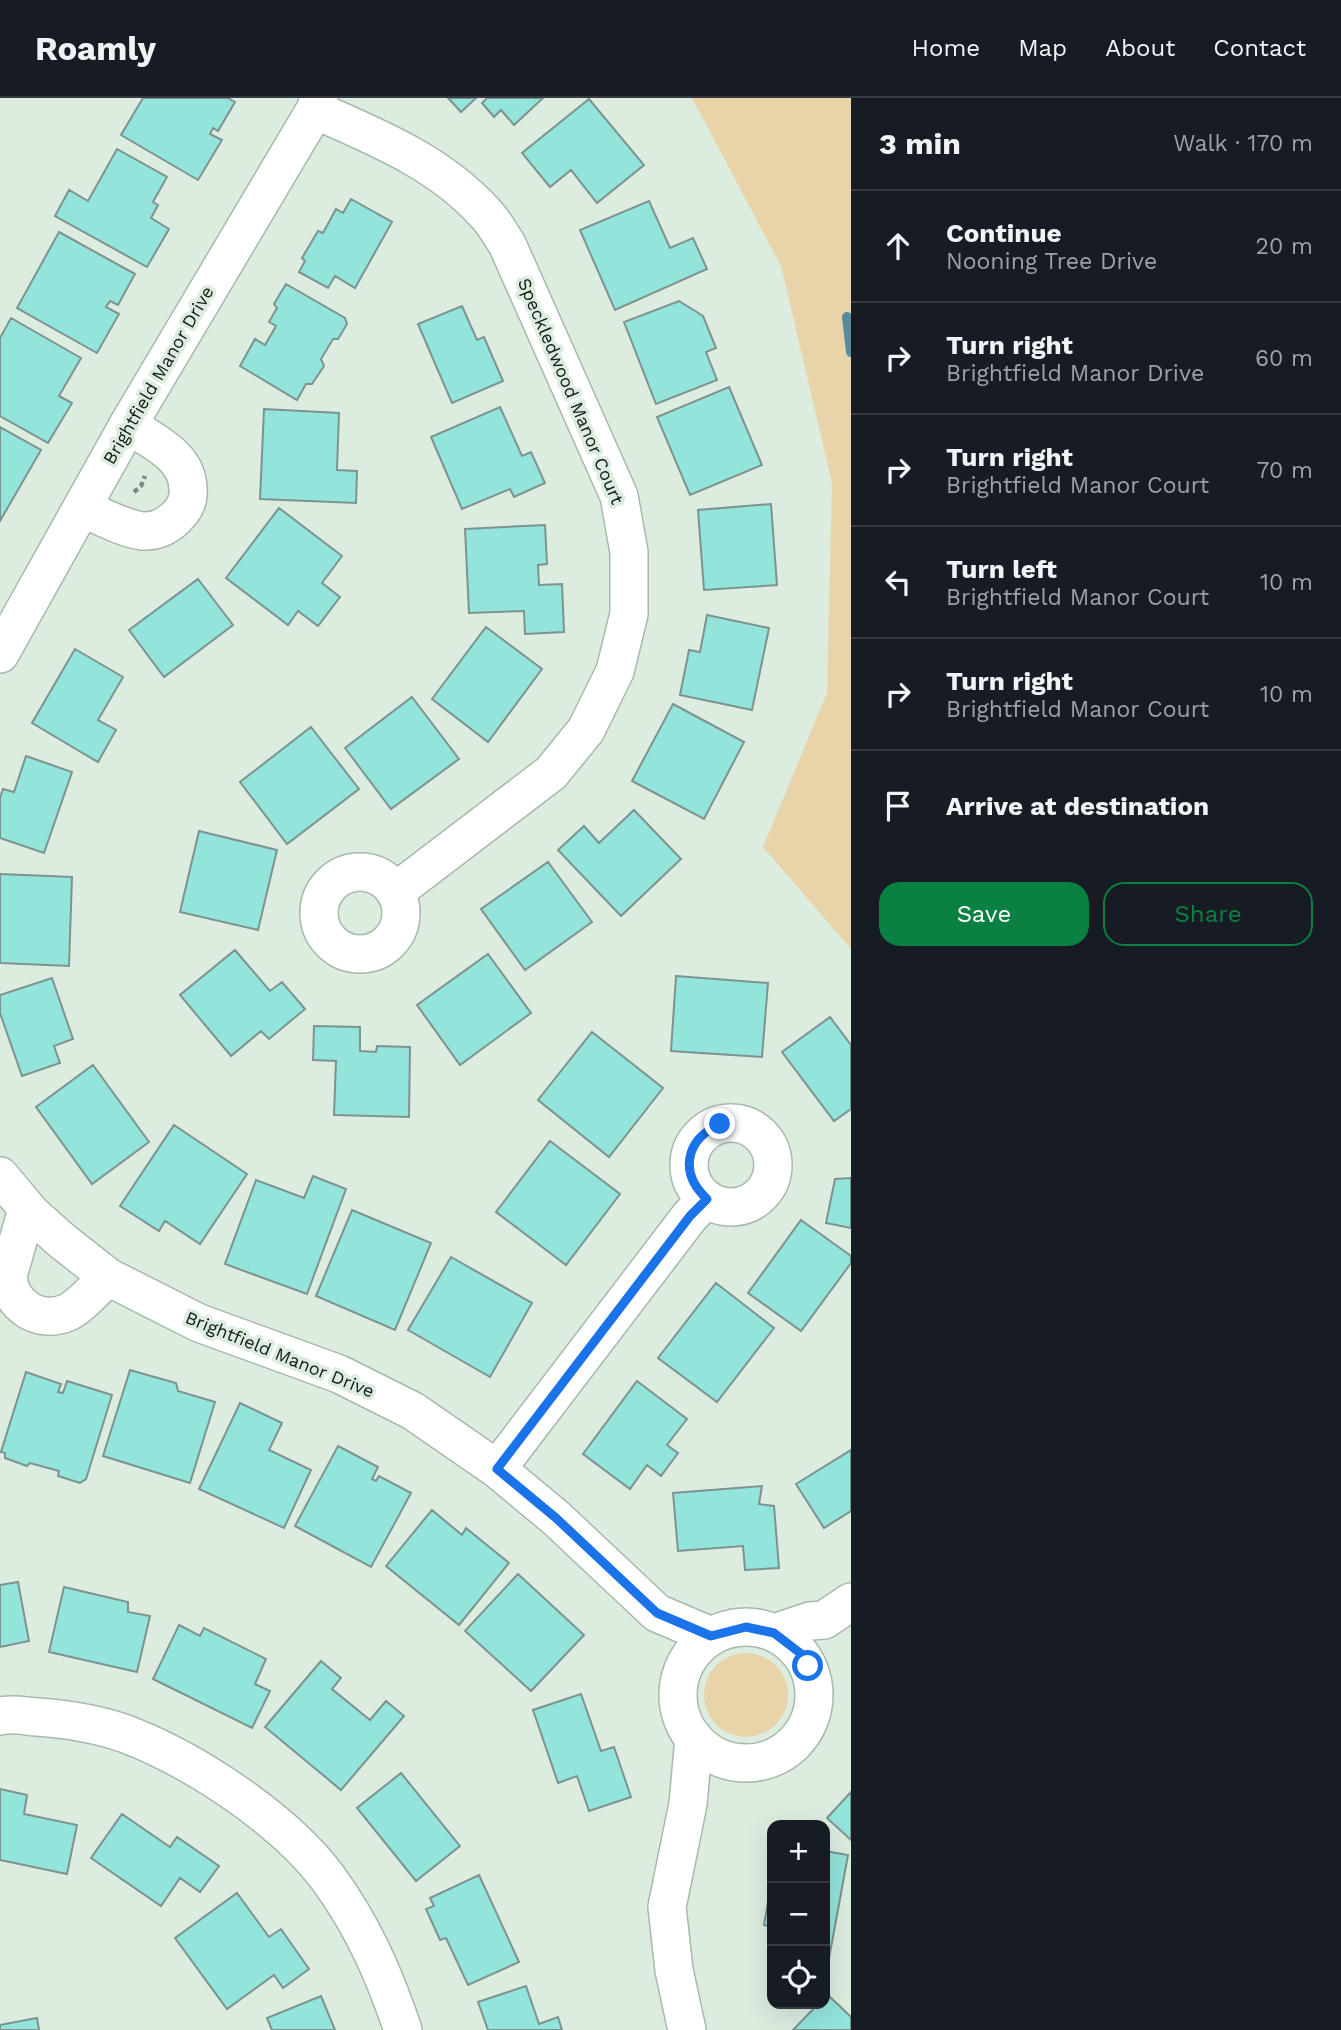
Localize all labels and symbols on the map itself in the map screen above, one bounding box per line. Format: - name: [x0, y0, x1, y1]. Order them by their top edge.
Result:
- street label: Speckledwood Manor Court: [514, 275, 628, 508]
- street label: Brightfield Manor Drive: [98, 282, 218, 468]
- route end: [704, 1108, 735, 1139]
- street label: Brightfield Manor Drive: [182, 1306, 378, 1402]
- route start: [792, 1650, 823, 1681]

